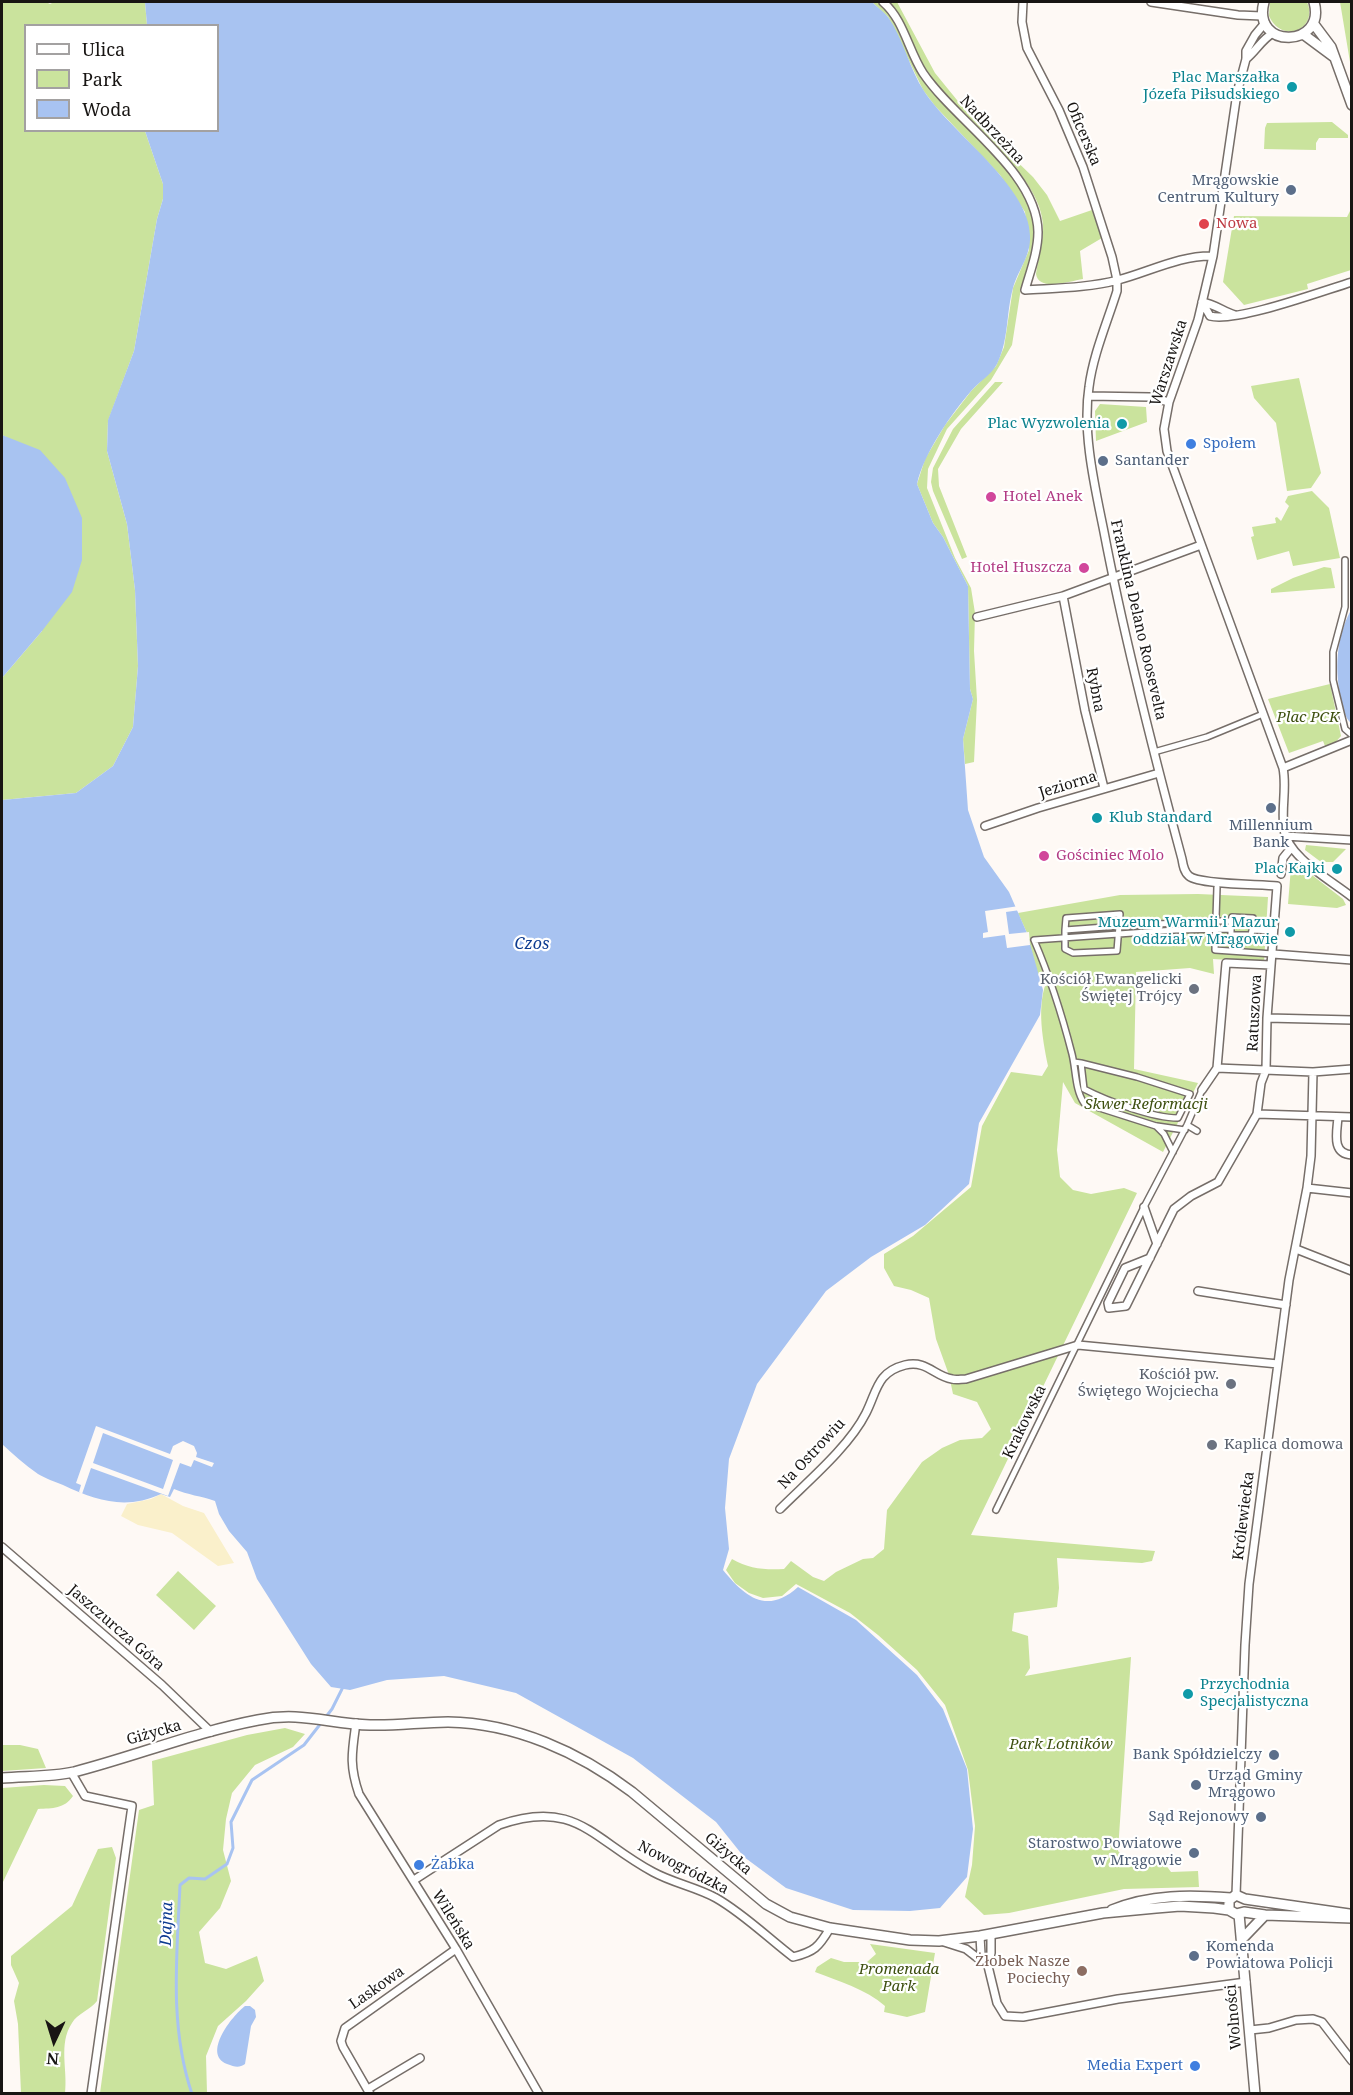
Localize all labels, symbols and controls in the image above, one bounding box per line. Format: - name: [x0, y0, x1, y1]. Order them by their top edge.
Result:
- legend: [24, 24, 219, 132]
- text: Ulica: [82, 37, 125, 61]
- text: Park: [82, 67, 122, 91]
- place label: Plac Marszałka Józefa Piłsudskiego: [1143, 69, 1280, 104]
- marker: Plac Marszałka Józefa Piłsudskiego: [1285, 80, 1299, 94]
- street label: Nadbrzeżna: [956, 92, 1028, 168]
- text: Woda: [82, 97, 131, 121]
- street label: Oficerska: [1062, 99, 1104, 169]
- place label: Mrągowskie Centrum Kultury: [1157, 172, 1279, 207]
- marker: Mrągowskie Centrum Kultury: [1284, 183, 1298, 197]
- place label: Nowa: [1216, 215, 1257, 233]
- marker: Nowa: [1197, 217, 1211, 231]
- street label: Warszawska: [1147, 317, 1191, 409]
- place label: Plac Wyzwolenia: [988, 415, 1110, 433]
- marker: Plac Wyzwolenia: [1115, 417, 1129, 431]
- place label: Społem: [1203, 435, 1256, 453]
- marker: Społem: [1184, 437, 1198, 451]
- place label: Santander: [1115, 452, 1189, 470]
- marker: Santander: [1096, 454, 1110, 468]
- place label: Hotel Anek: [1003, 488, 1082, 506]
- marker: Hotel Anek: [984, 490, 998, 504]
- street label: Franklina Delano Roosevelta: [1106, 518, 1170, 722]
- place label: Hotel Huszcza: [970, 559, 1072, 577]
- marker: Hotel Huszcza: [1077, 561, 1091, 575]
- street label: Rybna: [1082, 666, 1108, 714]
- park label: Plac PCK: [1277, 709, 1339, 727]
- street label: Jeziorna: [1037, 768, 1099, 802]
- marker: Millennium Bank: [1264, 801, 1278, 815]
- place label: Klub Standard: [1109, 809, 1212, 827]
- marker: Klub Standard: [1090, 811, 1104, 825]
- place label: Millennium Bank: [1229, 817, 1313, 852]
- place label: Gościniec Molo: [1056, 847, 1164, 865]
- marker: Gościniec Molo: [1037, 849, 1051, 863]
- place label: Plac Kajki: [1255, 860, 1325, 878]
- marker: Plac Kajki: [1330, 862, 1344, 876]
- place label: Muzeum Warmii i Mazur oddział w Mrągowie: [1098, 914, 1278, 949]
- marker: Muzeum Warmii i Mazur oddział w Mrągowie: [1283, 925, 1297, 939]
- water label: Czos: [515, 934, 549, 954]
- place label: Kościół Ewangelicki Świętej Trójcy: [1040, 971, 1182, 1006]
- street label: Ratuszowa: [1244, 974, 1266, 1052]
- marker: Kościół Ewangelicki Świętej Trójcy: [1187, 982, 1201, 996]
- park label: Skwer Reformacji: [1084, 1096, 1208, 1114]
- place label: Kościół pw. Świętego Wojciecha: [1078, 1366, 1219, 1401]
- marker: Kościół pw. Świętego Wojciecha: [1224, 1377, 1238, 1391]
- street label: Krakowska: [999, 1382, 1051, 1462]
- street label: Na Ostrowiu: [775, 1415, 849, 1493]
- place label: Kaplica domowa: [1224, 1436, 1343, 1454]
- marker: Kaplica domowa: [1205, 1438, 1219, 1452]
- street label: Królewiecka: [1230, 1471, 1258, 1561]
- street label: Jaszczurcza Góra: [64, 1581, 168, 1675]
- place label: Przychodnia Specjalistyczna: [1200, 1676, 1309, 1711]
- marker: Przychodnia Specjalistyczna: [1181, 1687, 1195, 1701]
- street label: Giżycka: [124, 1717, 184, 1749]
- park label: Park Lotników: [1009, 1736, 1113, 1754]
- place label: Bank Spółdzielczy: [1133, 1746, 1262, 1764]
- marker: Bank Spółdzielczy: [1267, 1748, 1281, 1762]
- place label: Urząd Gminy Mrągowo: [1208, 1767, 1303, 1802]
- marker: Urząd Gminy Mrągowo: [1189, 1778, 1203, 1792]
- place label: Sąd Rejonowy: [1149, 1808, 1249, 1826]
- marker: Sąd Rejonowy: [1254, 1810, 1268, 1824]
- street label: Giżycka: [701, 1829, 755, 1879]
- place label: Starostwo Powiatowe w Mrągowie: [1028, 1835, 1182, 1870]
- street label: Nowogródzka: [635, 1837, 731, 1899]
- marker: Starostwo Powiatowe w Mrągowie: [1187, 1846, 1201, 1860]
- place label: Żabka: [431, 1856, 475, 1874]
- marker: Żabka: [412, 1858, 426, 1872]
- street label: Wileńska: [428, 1887, 478, 1953]
- water label: Dajna: [157, 1901, 177, 1947]
- place label: Komenda Powiatowa Policji: [1206, 1938, 1333, 1973]
- marker: Komenda Powiatowa Policji: [1187, 1949, 1201, 1963]
- place label: Żłobek Nasze Pociechy: [975, 1953, 1070, 1988]
- park label: Promenada Park: [859, 1961, 939, 1996]
- street label: Laskowa: [346, 1963, 408, 2013]
- marker: Żłobek Nasze Pociechy: [1075, 1964, 1089, 1978]
- street label: Wolności: [1222, 1984, 1246, 2050]
- north arrow: [24, 2011, 84, 2071]
- text: N: [46, 2048, 60, 2070]
- place label: Media Expert: [1087, 2057, 1183, 2075]
- marker: Media Expert: [1188, 2059, 1202, 2073]

